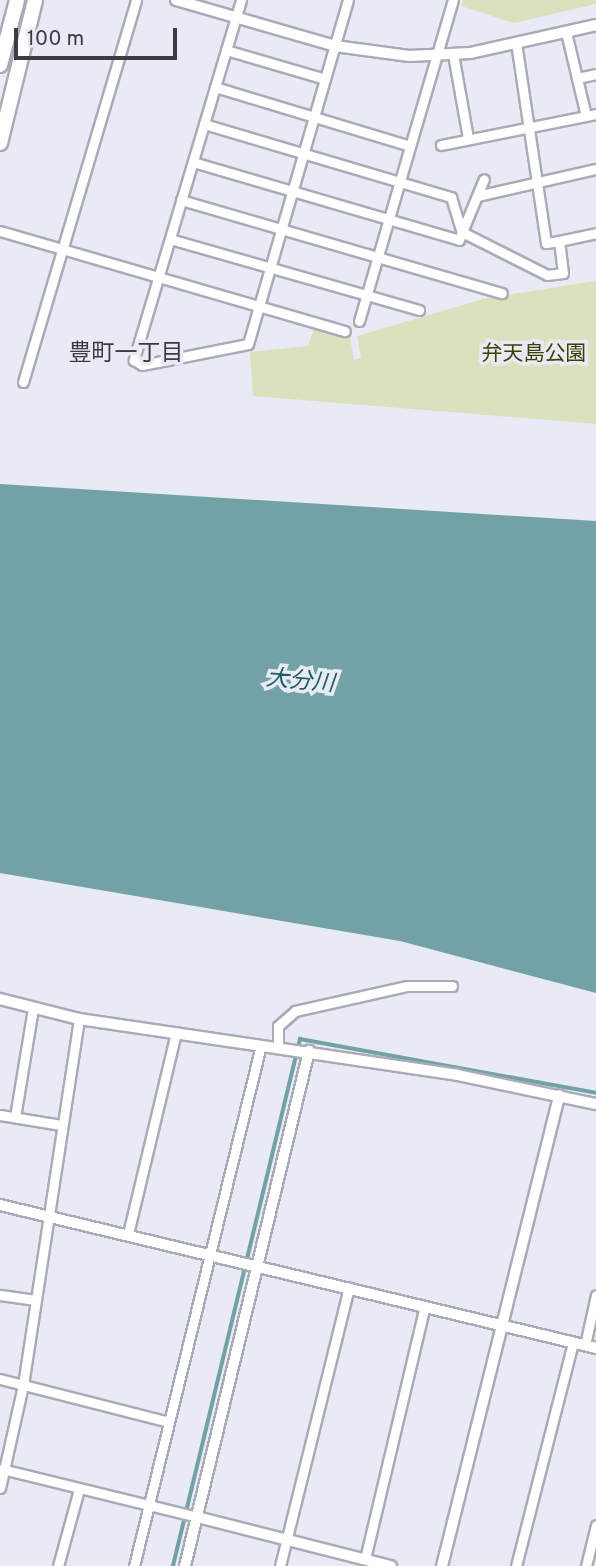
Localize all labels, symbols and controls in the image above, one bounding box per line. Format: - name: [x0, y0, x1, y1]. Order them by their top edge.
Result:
- scale bar: [18, 14, 180, 58]
- text: 100 m: [27, 26, 84, 53]
- district label: 豊町一丁目: [69, 341, 183, 369]
- park label: 弁天島公園: [482, 342, 586, 368]
- water label: 大分川: [264, 666, 336, 700]

